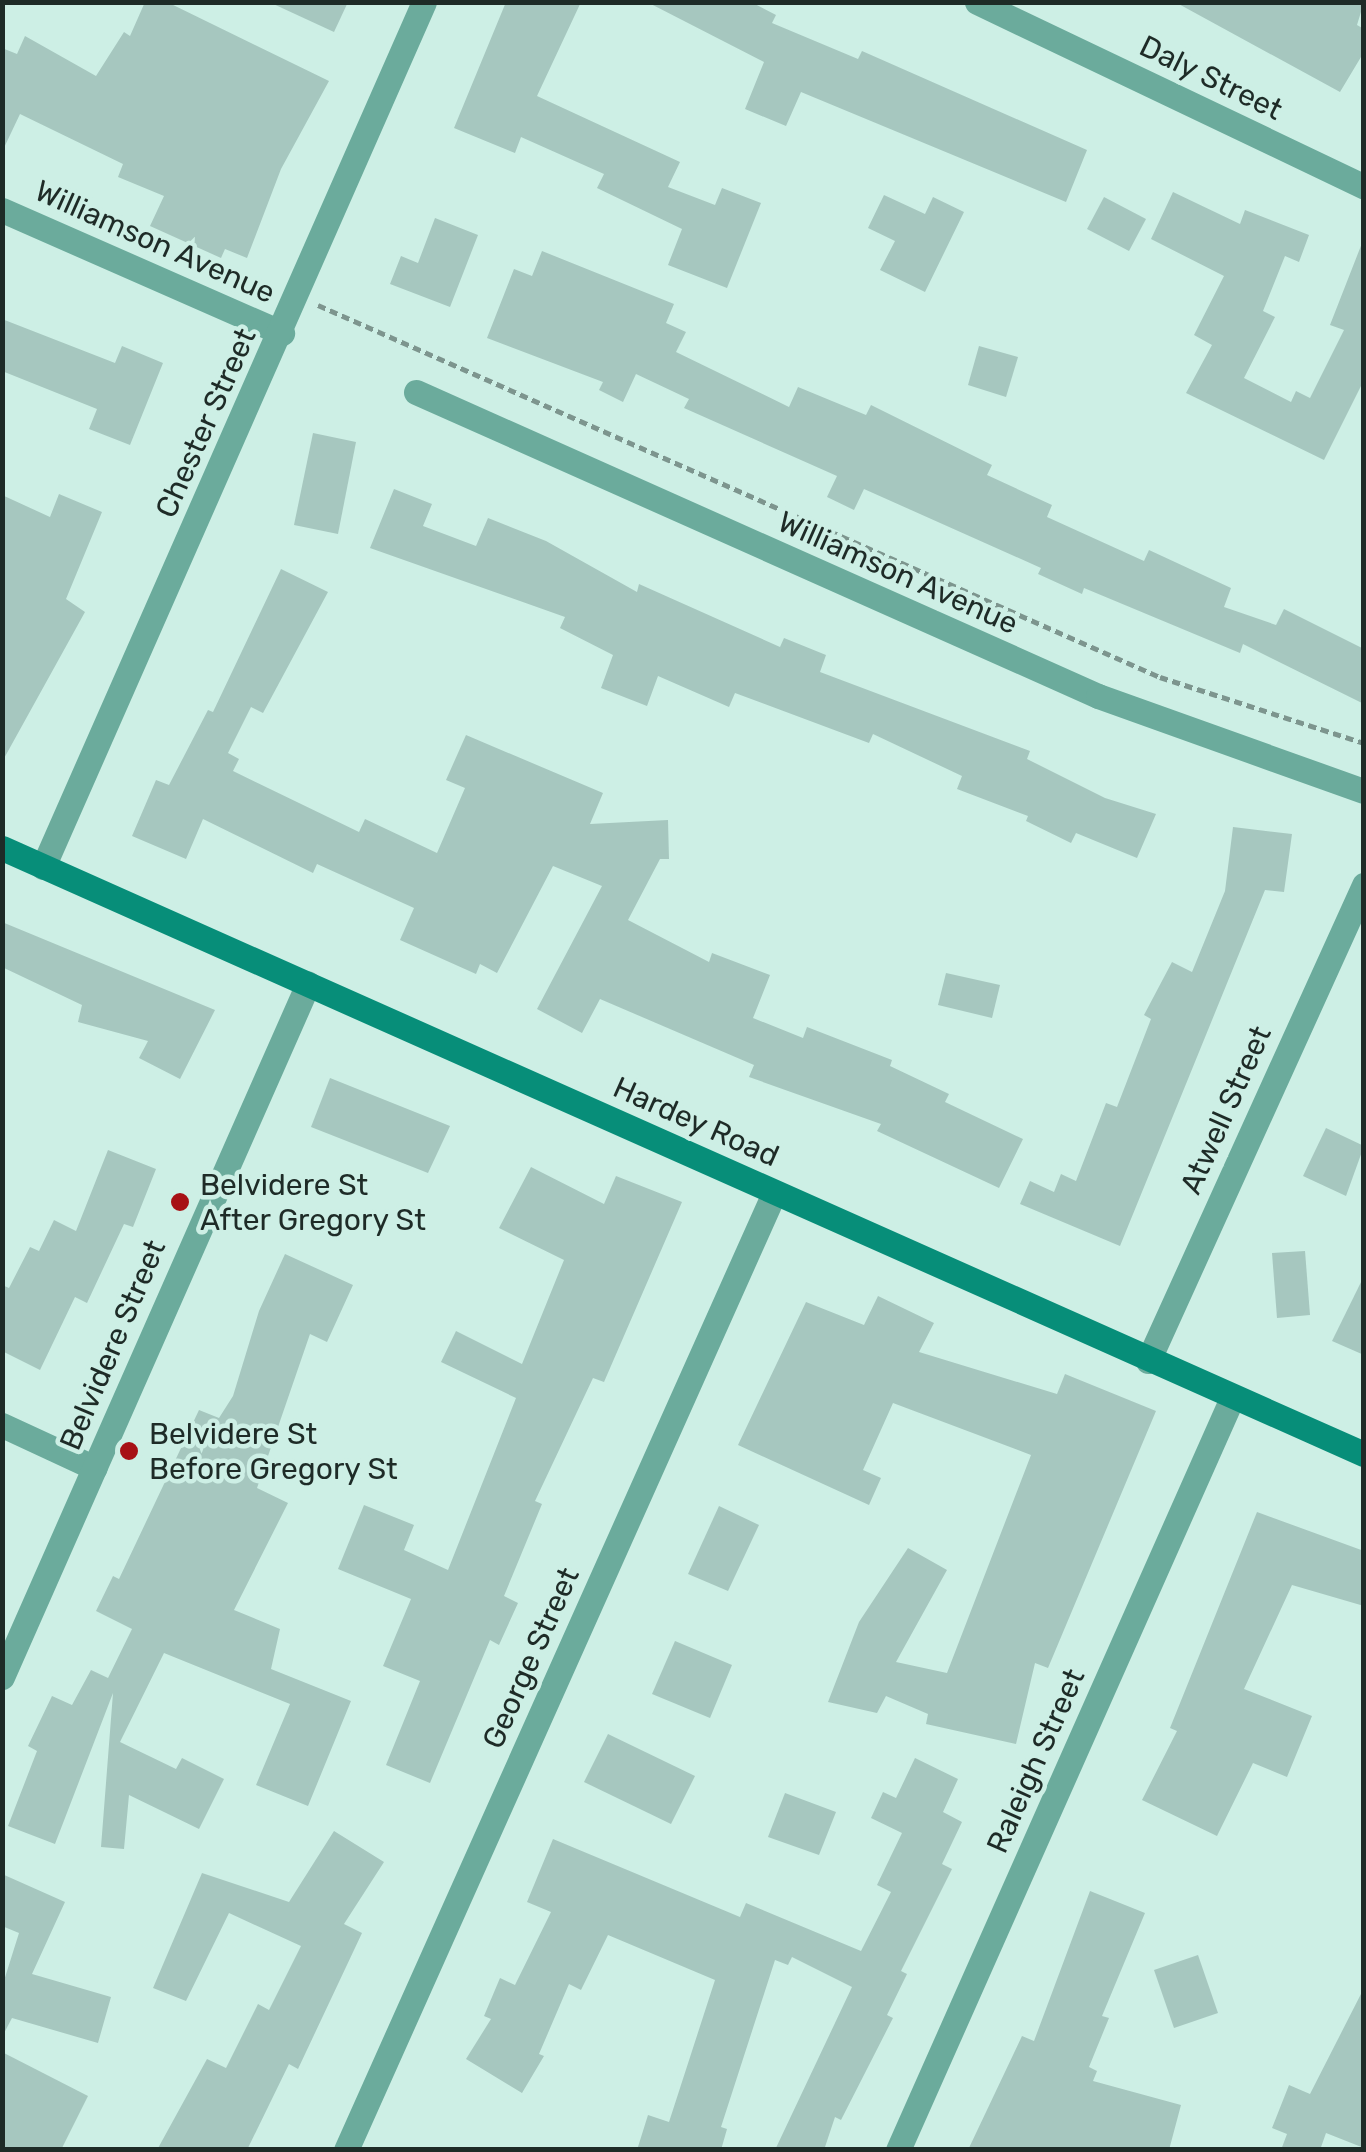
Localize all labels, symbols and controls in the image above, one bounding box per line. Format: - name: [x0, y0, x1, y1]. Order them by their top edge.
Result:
- street label: Daly Street: [1133, 28, 1289, 128]
- street label: Williamson Avenue: [29, 173, 281, 311]
- street label: Chester Street: [148, 322, 264, 524]
- street label: Williamson Avenue: [772, 504, 1024, 642]
- street label: Atwell Street: [1173, 1020, 1279, 1200]
- street label: Hardey Road: [607, 1069, 785, 1175]
- place label: Belvidere St After Gregory St: [200, 1167, 427, 1238]
- marker: Belvidere St After Gregory St: [169, 1191, 191, 1213]
- street label: Belvidere Street: [53, 1235, 173, 1455]
- place label: Belvidere St Before Gregory St: [149, 1416, 399, 1486]
- marker: Belvidere St Before Gregory St: [118, 1440, 140, 1462]
- street label: George Street: [475, 1562, 587, 1754]
- street label: Raleigh Street: [979, 1663, 1093, 1859]

